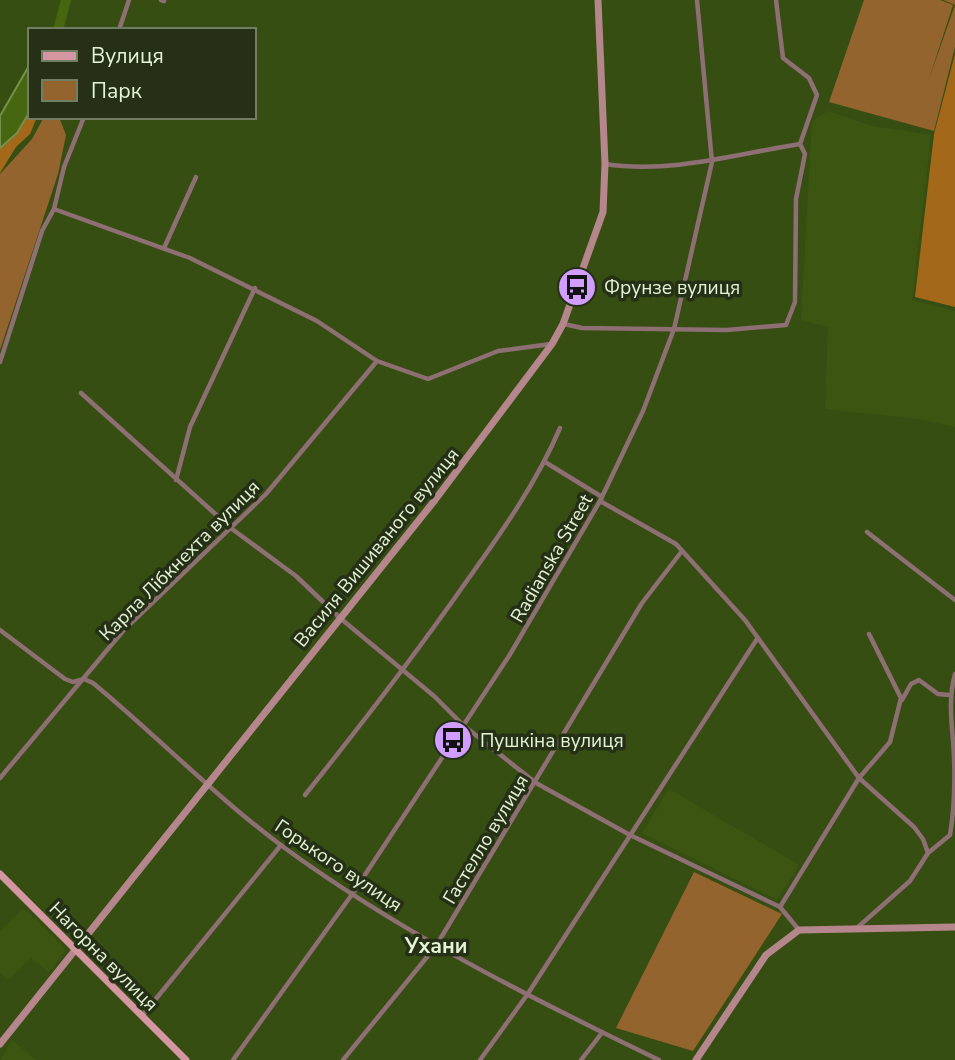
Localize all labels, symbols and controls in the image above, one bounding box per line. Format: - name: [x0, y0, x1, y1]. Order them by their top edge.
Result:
- legend: [28, 28, 256, 119]
- text: Вулиця: [91, 42, 164, 70]
- text: Парк: [91, 77, 143, 105]
- bus stop icon: Фрунзе вулиця: [556, 266, 598, 308]
- place label: Фрунзе вулиця: [604, 275, 740, 301]
- street label: Василя Вишиваного вулиця: [288, 443, 465, 653]
- street label: Карла Лібкнехта вулиця: [94, 475, 266, 647]
- street label: Radianska Street: [504, 489, 599, 628]
- bus stop icon: Пушкіна вулиця: [432, 719, 474, 761]
- place label: Пушкіна вулиця: [480, 728, 624, 754]
- street label: Гастелло вулиця: [437, 770, 535, 909]
- street label: Горького вулиця: [270, 814, 407, 918]
- street label: Нагорна вулиця: [43, 896, 164, 1017]
- district label: Ухани: [404, 932, 467, 960]

